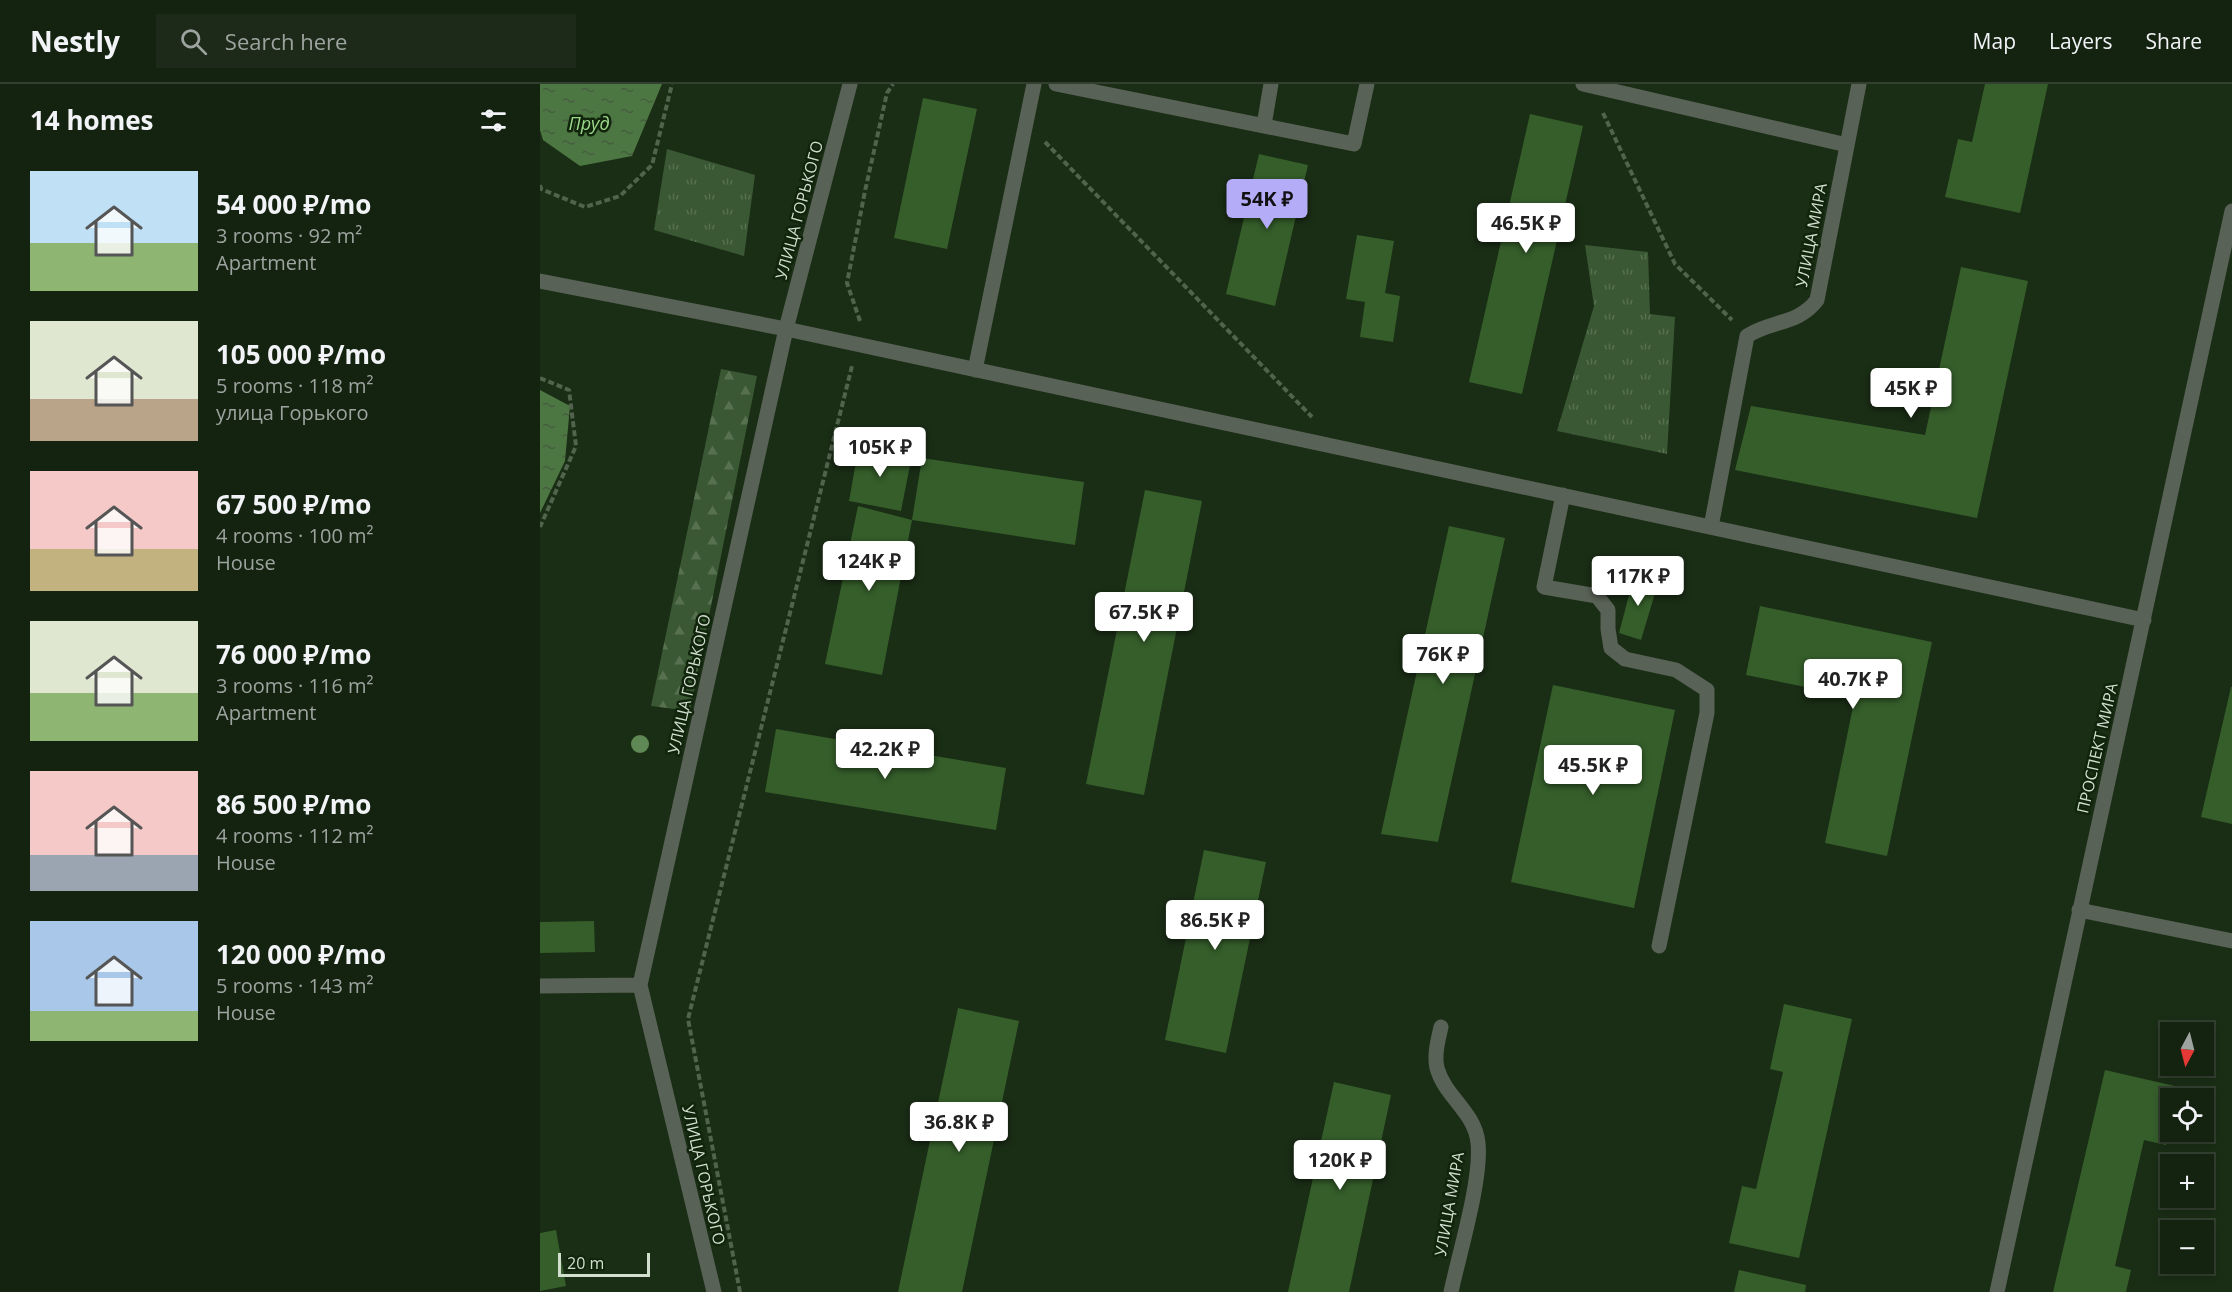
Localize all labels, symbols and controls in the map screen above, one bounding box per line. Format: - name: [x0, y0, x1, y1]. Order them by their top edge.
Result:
- search box: [156, 14, 576, 68]
- text: Nestly: [30, 22, 120, 60]
- icon: search: [177, 25, 210, 58]
- text: Search here: [225, 26, 347, 56]
- text: Map: [1973, 27, 2016, 55]
- text: Layers: [2049, 27, 2113, 55]
- text: Share: [2146, 27, 2202, 55]
- text: 14 homes: [30, 102, 154, 138]
- icon: filters: [477, 104, 510, 137]
- water label: Пруд: [568, 111, 610, 135]
- street label: УЛИЦА ГОРЬКОГО: [770, 138, 828, 282]
- pin: 54K ₽: [1225, 179, 1309, 230]
- street label: УЛИЦА МИРА: [1790, 180, 1832, 289]
- text: 54K ₽: [1241, 185, 1294, 212]
- text: 54 000 ₽/mo: [216, 186, 371, 222]
- icon: home: [78, 195, 150, 267]
- pin: 46.5K ₽: [1471, 203, 1581, 254]
- text: 46.5K ₽: [1491, 209, 1561, 236]
- text: 3 rooms · 92 m²: [216, 222, 362, 249]
- text: Apartment: [216, 249, 316, 276]
- text: 105 000 ₽/mo: [216, 336, 386, 372]
- icon: home: [78, 345, 150, 417]
- pin: 45K ₽: [1869, 368, 1953, 419]
- text: 5 rooms · 118 m²: [216, 372, 374, 399]
- text: 45K ₽: [1885, 374, 1938, 401]
- text: улица Горького: [216, 399, 369, 426]
- pin: 105K ₽: [831, 427, 929, 478]
- text: 105K ₽: [848, 433, 912, 460]
- text: 67 500 ₽/mo: [216, 486, 371, 522]
- icon: home: [78, 495, 150, 567]
- text: 4 rooms · 100 m²: [216, 522, 374, 549]
- pin: 124K ₽: [820, 541, 918, 592]
- text: 124K ₽: [837, 547, 901, 574]
- text: House: [216, 549, 276, 576]
- pin: 117K ₽: [1589, 556, 1687, 607]
- text: 117K ₽: [1606, 562, 1670, 589]
- pin: 67.5K ₽: [1089, 592, 1199, 643]
- text: 67.5K ₽: [1109, 598, 1179, 625]
- street label: УЛИЦА ГОРЬКОГО: [662, 612, 716, 756]
- pin: 76K ₽: [1401, 634, 1485, 685]
- text: 76 000 ₽/mo: [216, 636, 371, 672]
- text: 76K ₽: [1417, 640, 1470, 667]
- icon: home: [78, 645, 150, 717]
- pin: 40.7K ₽: [1798, 659, 1908, 710]
- text: 40.7K ₽: [1818, 665, 1888, 692]
- text: 3 rooms · 116 m²: [216, 672, 374, 699]
- street label: ПРОСПЕКТ МИРА: [2071, 680, 2123, 815]
- text: Apartment: [216, 699, 316, 726]
- pin: 42.2K ₽: [830, 729, 940, 780]
- text: 42.2K ₽: [850, 735, 920, 762]
- pin: 45.5K ₽: [1538, 745, 1648, 796]
- text: 45.5K ₽: [1558, 751, 1628, 778]
- text: 86 500 ₽/mo: [216, 786, 371, 822]
- icon: home: [78, 795, 150, 867]
- text: 4 rooms · 112 m²: [216, 822, 374, 849]
- text: House: [216, 849, 276, 876]
- pin: 86.5K ₽: [1160, 900, 1270, 951]
- text: 86.5K ₽: [1180, 906, 1250, 933]
- text: 120 000 ₽/mo: [216, 936, 386, 972]
- icon: home: [78, 945, 150, 1017]
- text: 5 rooms · 143 m²: [216, 972, 374, 999]
- text: House: [216, 999, 276, 1026]
- north arrow: [2160, 1022, 2214, 1076]
- map controls: [2160, 1022, 2214, 1274]
- button: locate: [2160, 1088, 2214, 1142]
- pin: 36.8K ₽: [904, 1102, 1014, 1153]
- street label: УЛИЦА ГОРЬКОГО: [677, 1103, 731, 1247]
- text: 36.8K ₽: [924, 1108, 994, 1135]
- pin: 120K ₽: [1291, 1140, 1389, 1191]
- text: 120K ₽: [1308, 1146, 1372, 1173]
- street label: УЛИЦА МИРА: [1429, 1149, 1469, 1258]
- button: +: [2160, 1154, 2214, 1208]
- button: −: [2160, 1220, 2214, 1274]
- scale bar: [558, 1250, 650, 1278]
- text: 20 m: [567, 1252, 604, 1274]

